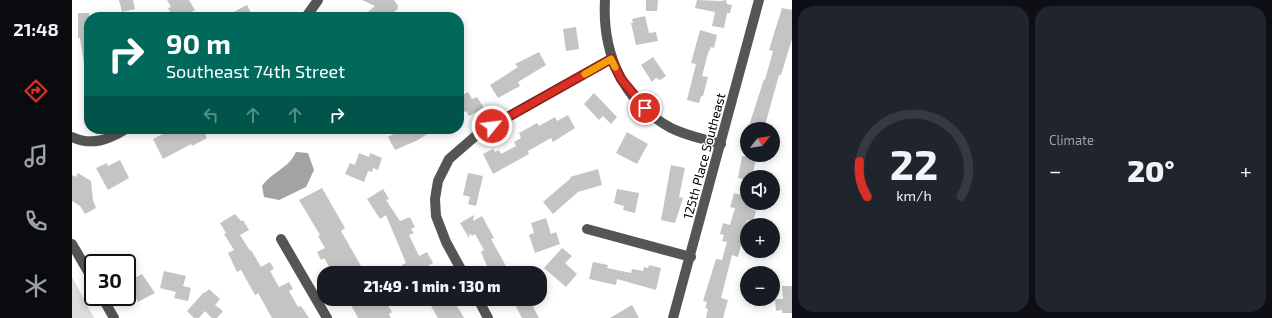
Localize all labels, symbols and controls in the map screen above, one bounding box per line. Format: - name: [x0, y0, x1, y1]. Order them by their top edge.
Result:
- text: 21:48: [13, 18, 59, 40]
- text: 90 m: [166, 26, 231, 60]
- icon: right: [100, 28, 152, 80]
- text: Southeast 74th Street: [166, 60, 345, 82]
- icon: directions: [22, 77, 50, 105]
- pin: [628, 91, 662, 125]
- street label: 125th Place Southeast: [679, 91, 729, 221]
- icon: arrive: [634, 97, 656, 119]
- icon: left: [200, 104, 222, 126]
- icon: ahead: [242, 104, 264, 126]
- icon: ahead: [284, 104, 306, 126]
- icon: right: [326, 104, 348, 126]
- position arrow: [471, 105, 513, 147]
- north arrow: [740, 122, 780, 162]
- map controls: [740, 122, 780, 306]
- text: Climate: [1049, 132, 1094, 148]
- text: 22: [889, 138, 938, 188]
- icon: music: [22, 142, 50, 170]
- text: 20°: [1127, 152, 1174, 188]
- text: −: [1049, 157, 1062, 183]
- text: +: [1240, 157, 1252, 183]
- button: sound: [740, 170, 780, 210]
- text: km/h: [896, 187, 931, 204]
- icon: phone: [22, 207, 50, 235]
- button: +: [740, 218, 780, 258]
- speed limit sign: 30: [84, 254, 136, 306]
- button: −: [740, 266, 780, 306]
- icon: climate: [22, 272, 50, 300]
- text: 21:49 · 1 min · 130 m: [363, 277, 501, 295]

